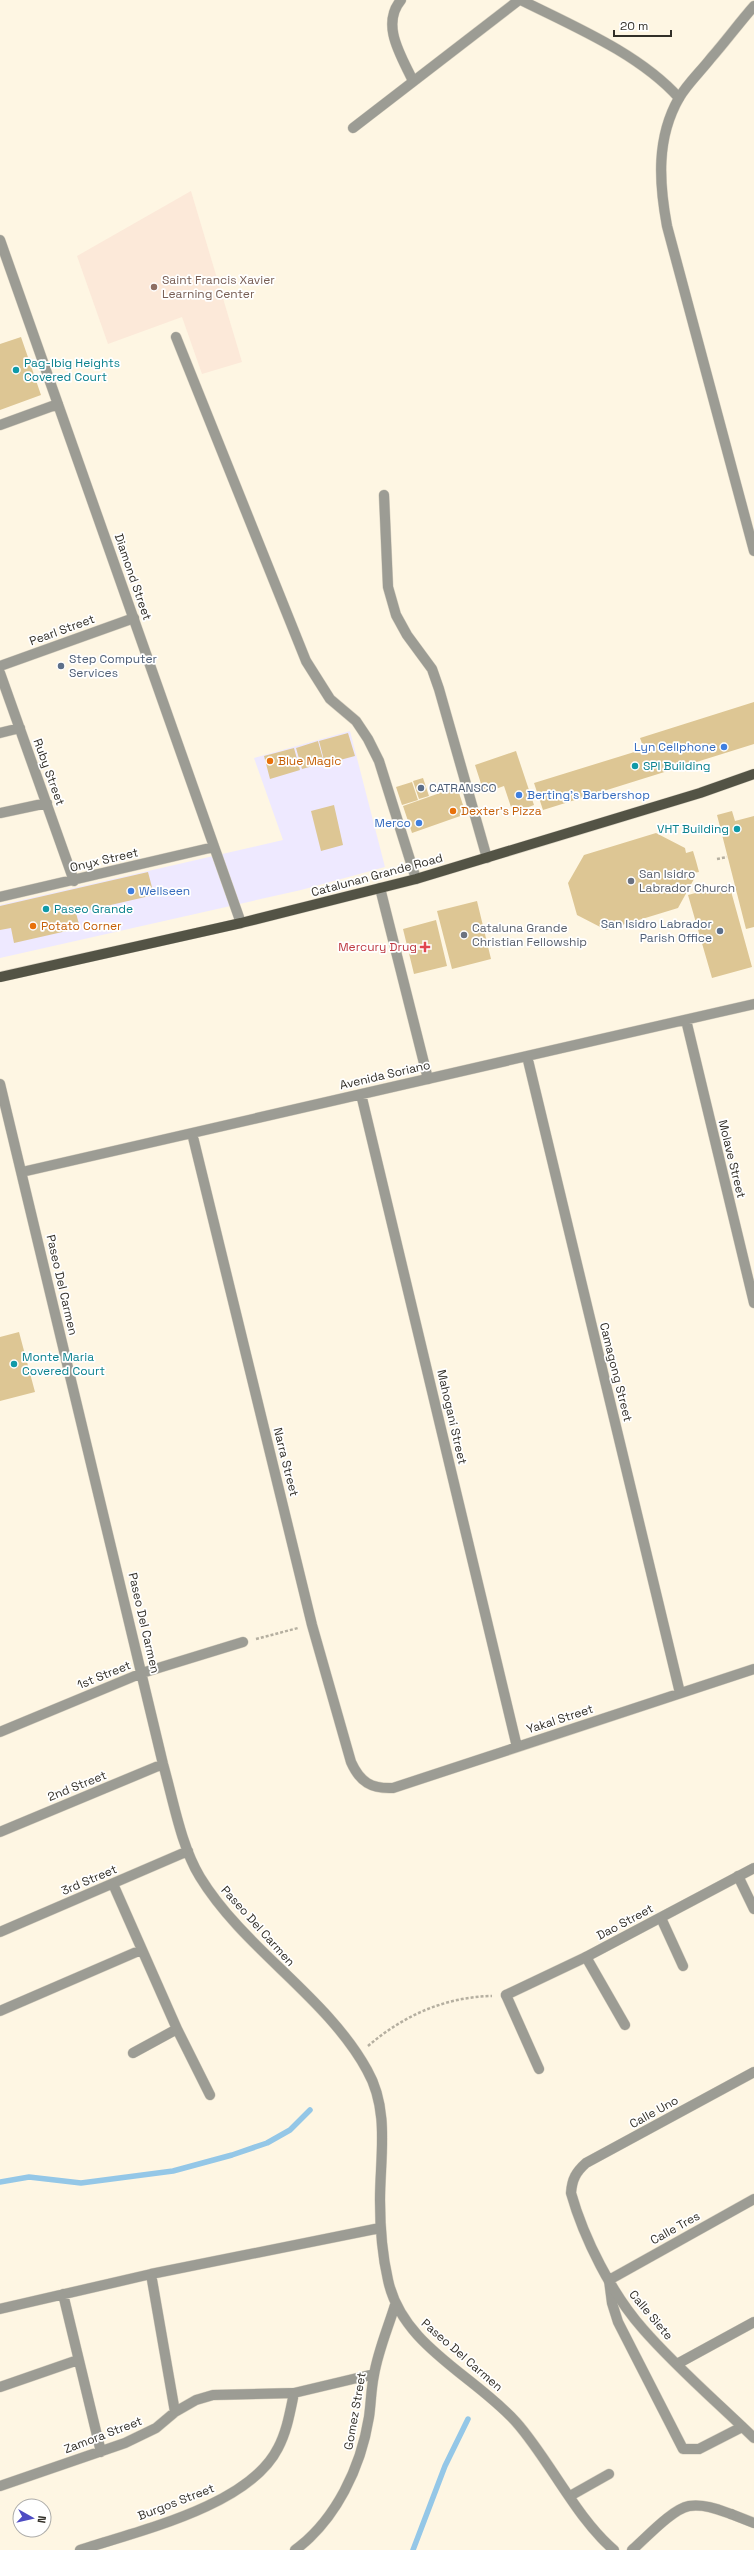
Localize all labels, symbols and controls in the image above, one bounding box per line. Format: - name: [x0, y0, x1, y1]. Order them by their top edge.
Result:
- scale bar: [614, 12, 671, 38]
- text: 20 m: [620, 18, 648, 34]
- place label: Saint Francis Xavier Learning Center: [162, 272, 275, 302]
- marker: Saint Francis Xavier Learning Center: [149, 282, 159, 292]
- place label: Pag-Ibig Heights Covered Court: [24, 355, 120, 385]
- marker: Pag-Ibig Heights Covered Court: [11, 365, 21, 375]
- street label: Diamond Street: [111, 532, 155, 622]
- street label: Pearl Street: [27, 611, 97, 649]
- place label: Step Computer Services: [69, 651, 157, 681]
- marker: Step Computer Services: [56, 661, 66, 671]
- street label: Ruby Street: [30, 736, 68, 808]
- place label: Lyn Cellphone: [634, 739, 716, 755]
- marker: Lyn Cellphone: [719, 742, 729, 752]
- place label: Blue Magic: [278, 753, 341, 769]
- marker: Blue Magic: [265, 756, 275, 766]
- place label: SPI Building: [643, 758, 710, 774]
- marker: SPI Building: [630, 761, 640, 771]
- place label: CATRANSCO: [429, 780, 497, 796]
- marker: CATRANSCO: [416, 783, 426, 793]
- place label: Berting's Barbershop: [527, 787, 650, 803]
- marker: Berting's Barbershop: [514, 790, 524, 800]
- place label: Dexter's Pizza: [461, 803, 542, 819]
- marker: Dexter's Pizza: [448, 806, 458, 816]
- place label: Merco: [375, 815, 411, 831]
- marker: Merco: [414, 818, 424, 828]
- place label: VHT Building: [657, 821, 729, 837]
- marker: VHT Building: [732, 824, 742, 834]
- street label: Onyx Street: [68, 844, 140, 876]
- street label: Catalunan Grande Road: [310, 850, 444, 900]
- place label: San Isidro Labrador Church: [639, 866, 735, 896]
- marker: San Isidro Labrador Church: [626, 876, 636, 886]
- place label: Wellseen: [139, 883, 190, 899]
- marker: Wellseen: [126, 886, 136, 896]
- place label: Paseo Grande: [54, 901, 133, 917]
- marker: Paseo Grande: [41, 904, 51, 914]
- place label: San Isidro Labrador Parish Office: [601, 916, 712, 946]
- place label: Potato Corner: [41, 918, 122, 934]
- place label: Cataluna Grande Christian Fellowship: [472, 920, 587, 950]
- marker: Potato Corner: [28, 921, 38, 931]
- marker: San Isidro Labrador Parish Office: [715, 926, 725, 936]
- marker: Cataluna Grande Christian Fellowship: [459, 930, 469, 940]
- place label: Mercury Drug: [338, 939, 417, 955]
- marker: Mercury Drug: [420, 942, 430, 952]
- street label: Avenida Soriano: [338, 1057, 432, 1093]
- street label: Molave Street: [715, 1118, 749, 1200]
- street label: Paseo Del Carmen: [43, 1233, 81, 1337]
- street label: Camagong Street: [596, 1321, 636, 1423]
- place label: Monte Maria Covered Court: [22, 1349, 105, 1379]
- marker: Monte Maria Covered Court: [9, 1359, 19, 1369]
- street label: Mahogani Street: [433, 1368, 471, 1466]
- street label: Narra Street: [270, 1426, 302, 1498]
- street label: Paseo Del Carmen: [125, 1571, 163, 1675]
- street label: 1st Street: [75, 1657, 133, 1693]
- street label: Yakal Street: [525, 1701, 595, 1737]
- street label: 2nd Street: [45, 1767, 109, 1805]
- street label: 3rd Street: [59, 1861, 119, 1899]
- street label: Paseo Del Carmen: [218, 1882, 298, 1970]
- street label: Dao Street: [594, 1900, 656, 1944]
- street label: Calle Uno: [627, 2092, 681, 2132]
- street label: Calle Tres: [647, 2208, 703, 2248]
- street label: Calle Siete: [626, 2287, 676, 2343]
- street label: Paseo Del Carmen: [418, 2315, 506, 2395]
- street label: Gomez Street: [340, 2371, 370, 2451]
- street label: Zamora Street: [62, 2413, 144, 2457]
- street label: Burgos Street: [135, 2480, 217, 2524]
- north arrow: [12, 2498, 52, 2538]
- text: N: [34, 2515, 49, 2524]

